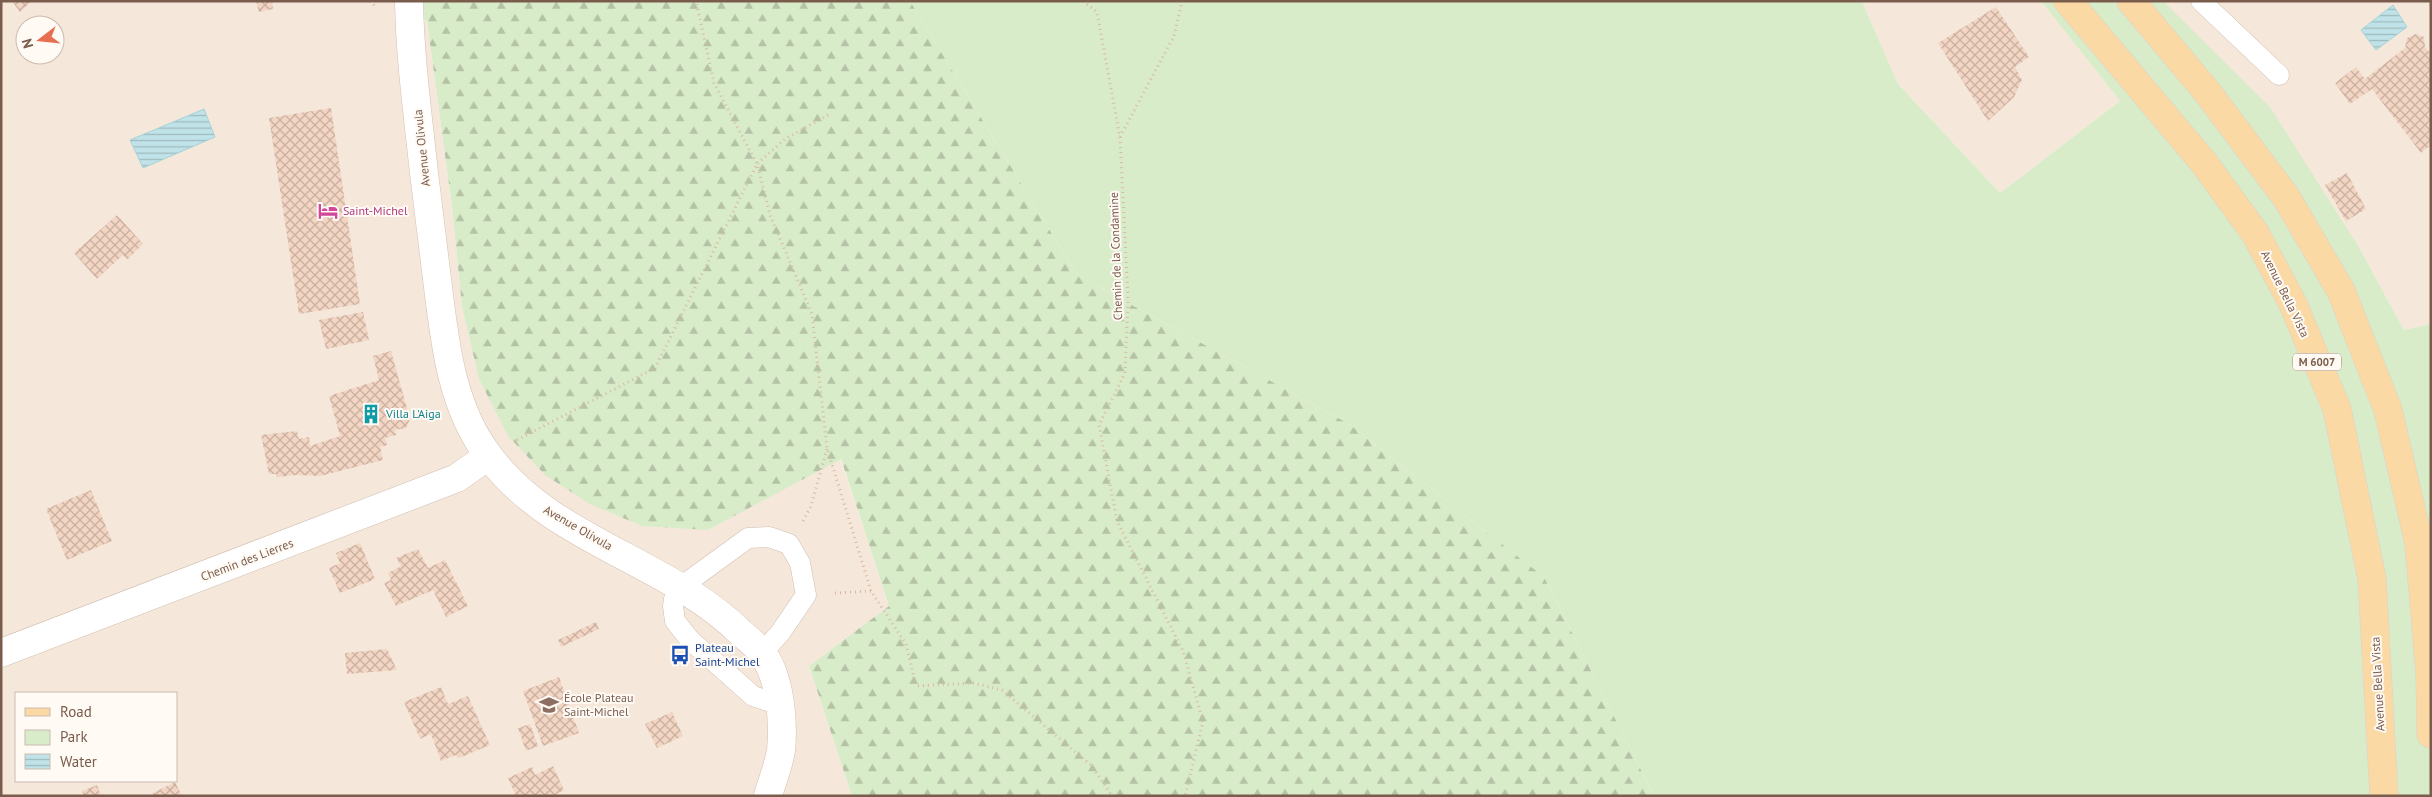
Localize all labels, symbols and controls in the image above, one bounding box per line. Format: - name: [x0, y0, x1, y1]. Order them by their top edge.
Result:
- north arrow: [15, 15, 65, 65]
- text: N: [18, 37, 37, 50]
- street label: Avenue Olivula: [410, 109, 433, 187]
- street label: Chemin de la Condamine: [1106, 192, 1125, 320]
- hotel icon: Saint-Michel: [317, 200, 339, 222]
- place label: Saint-Michel: [343, 203, 408, 218]
- street label: Avenue Bella Vista: [2258, 248, 2313, 340]
- road number: M 6007: [2293, 354, 2341, 371]
- building icon: Villa L'Aiga: [360, 403, 382, 425]
- place label: Villa L'Aiga: [385, 406, 441, 421]
- street label: Avenue Olivula: [541, 502, 616, 553]
- street label: Chemin des Lierres: [198, 535, 295, 584]
- street label: Avenue Bella Vista: [2368, 636, 2387, 732]
- place label: Plateau Saint-Michel: [695, 640, 760, 669]
- bus stop icon: Plateau Saint-Michel: [669, 644, 691, 666]
- place label: École Plateau Saint-Michel: [564, 690, 633, 719]
- legend: [15, 692, 178, 782]
- school or university icon: École Plateau Saint-Michel: [538, 694, 560, 716]
- text: Road: [60, 702, 92, 721]
- text: Park: [60, 727, 88, 746]
- text: Water: [60, 752, 97, 771]

